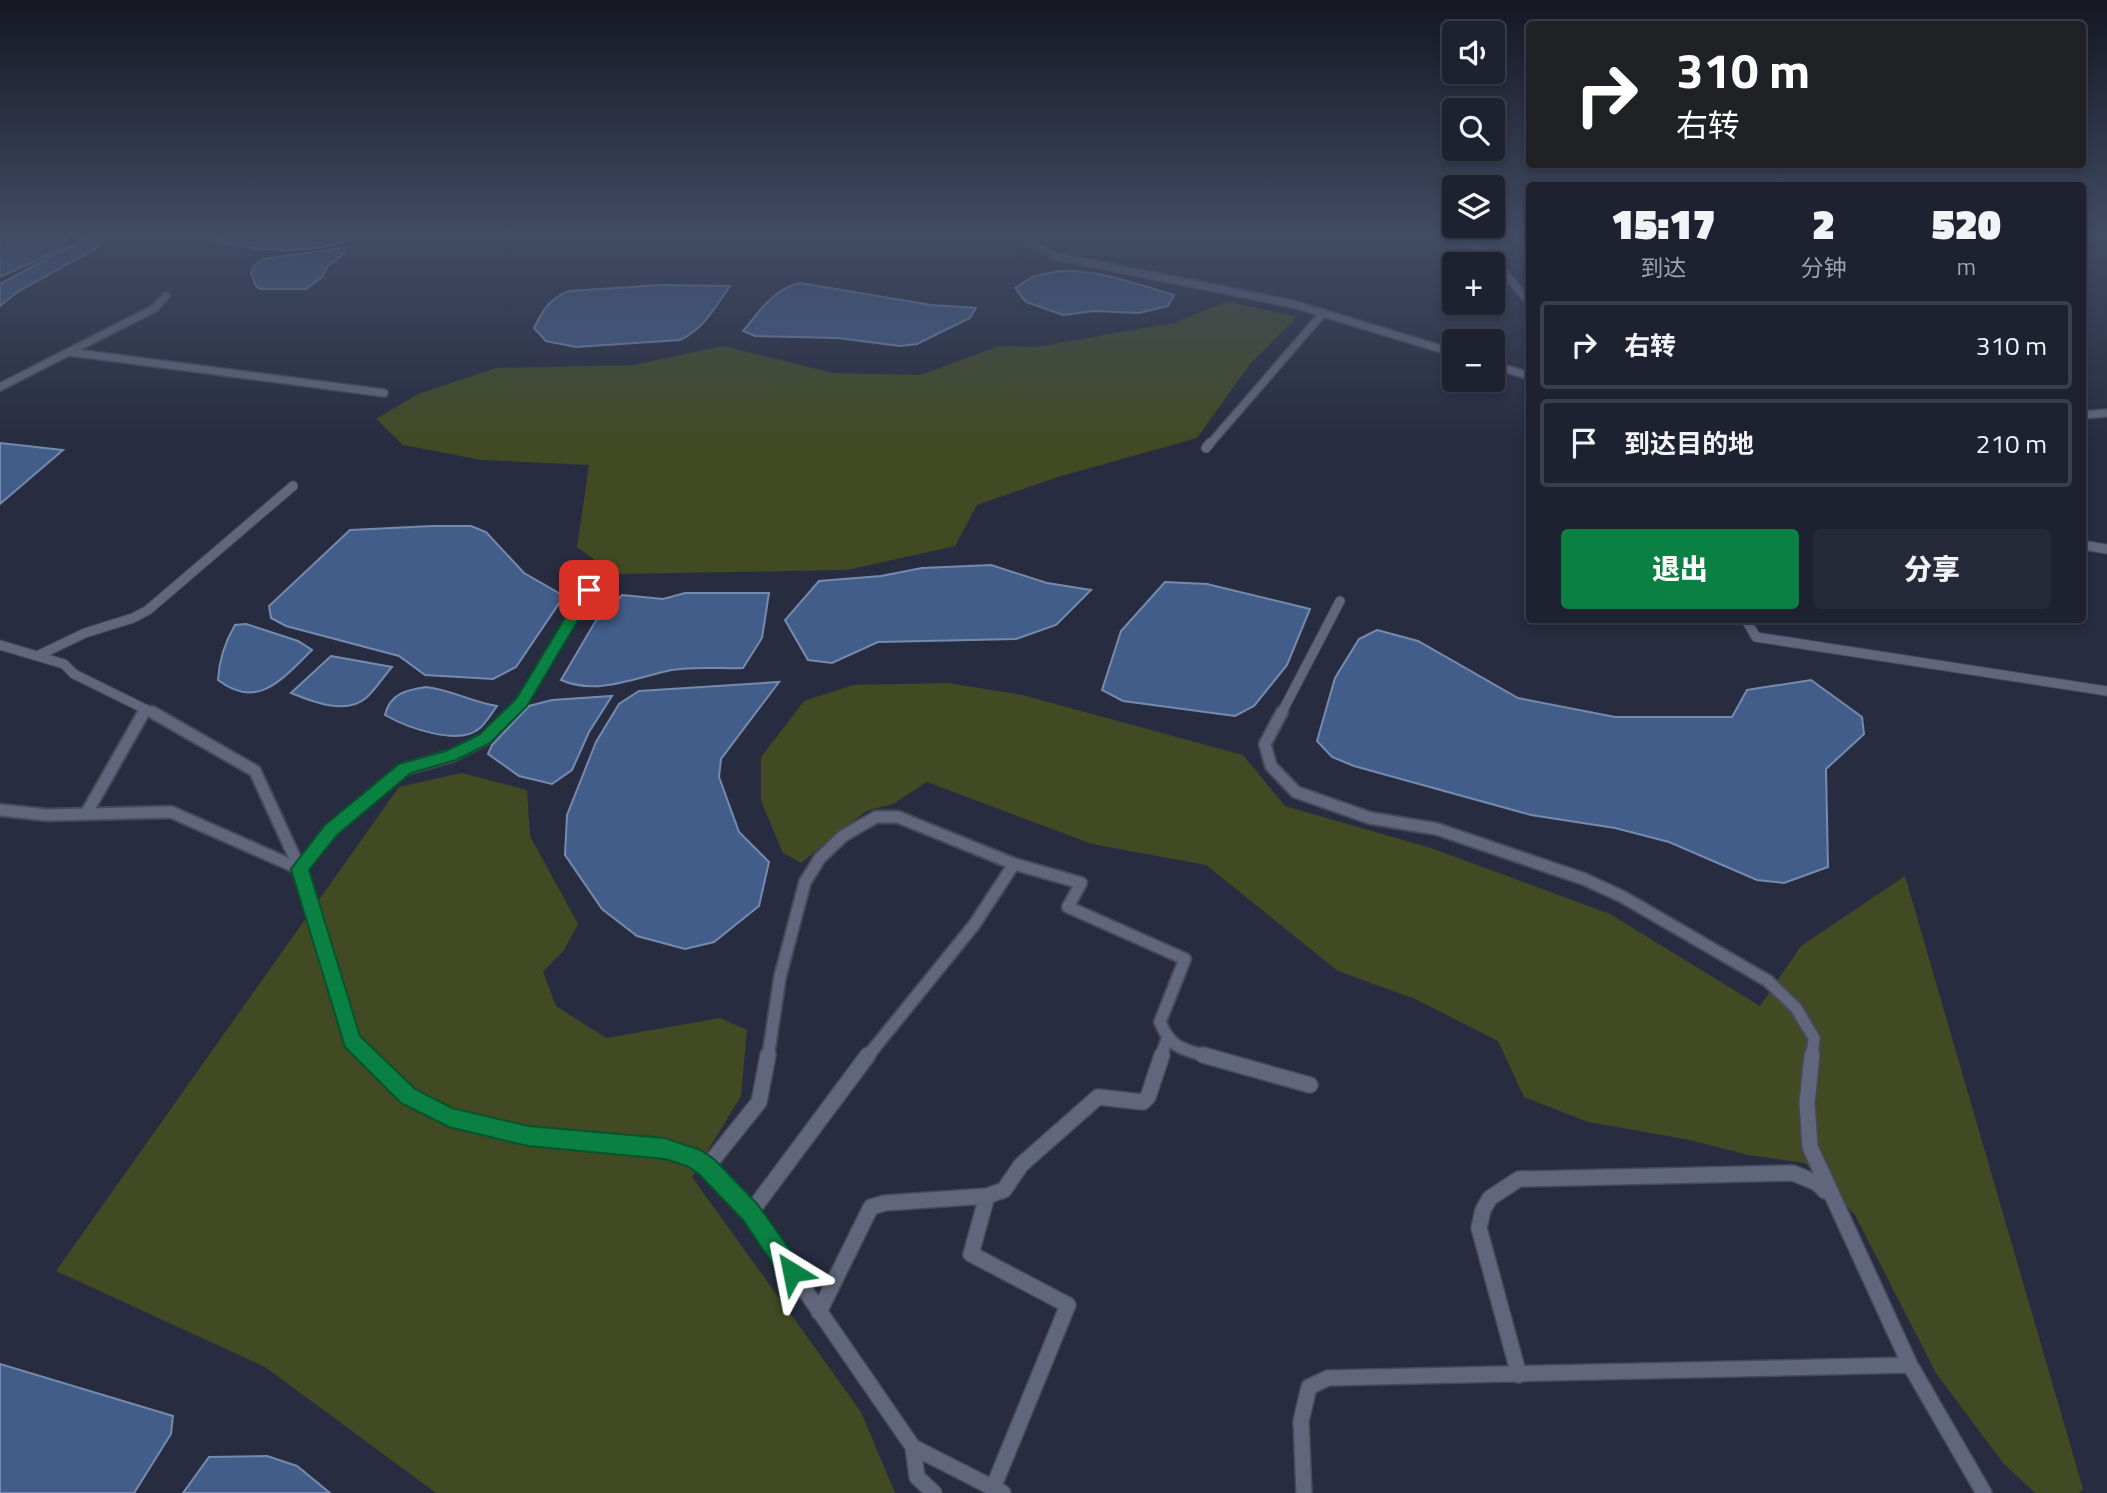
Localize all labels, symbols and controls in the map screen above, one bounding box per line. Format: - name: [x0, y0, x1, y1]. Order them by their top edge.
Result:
- map controls: [1442, 21, 1505, 392]
- button: sound: [1442, 21, 1505, 84]
- text: 310 m: [1676, 32, 1810, 107]
- icon: right: [1561, 49, 1652, 140]
- button: search: [1442, 98, 1505, 161]
- text: 右转: [1676, 101, 1740, 149]
- button: layers: [1442, 175, 1505, 238]
- text: 15:17: [1611, 191, 1716, 255]
- text: 2: [1812, 191, 1835, 255]
- text: 520: [1932, 191, 2001, 255]
- text: m: [1957, 249, 1976, 284]
- text: 到达: [1640, 250, 1686, 285]
- text: 分钟: [1801, 250, 1847, 285]
- button: +: [1442, 252, 1505, 315]
- icon: right: [1565, 326, 1603, 364]
- text: 右转: [1624, 326, 1676, 365]
- text: 310 m: [1976, 326, 2047, 365]
- button: −: [1442, 329, 1505, 392]
- icon: arrive: [1565, 424, 1603, 462]
- text: 到达目的地: [1624, 424, 1754, 463]
- text: 210 m: [1976, 424, 2047, 463]
- button: 退出: [1561, 529, 1799, 609]
- button: 分享: [1813, 529, 2051, 609]
- pin: [559, 560, 619, 620]
- icon: arrive: [570, 571, 608, 609]
- position arrow: [755, 1235, 829, 1309]

